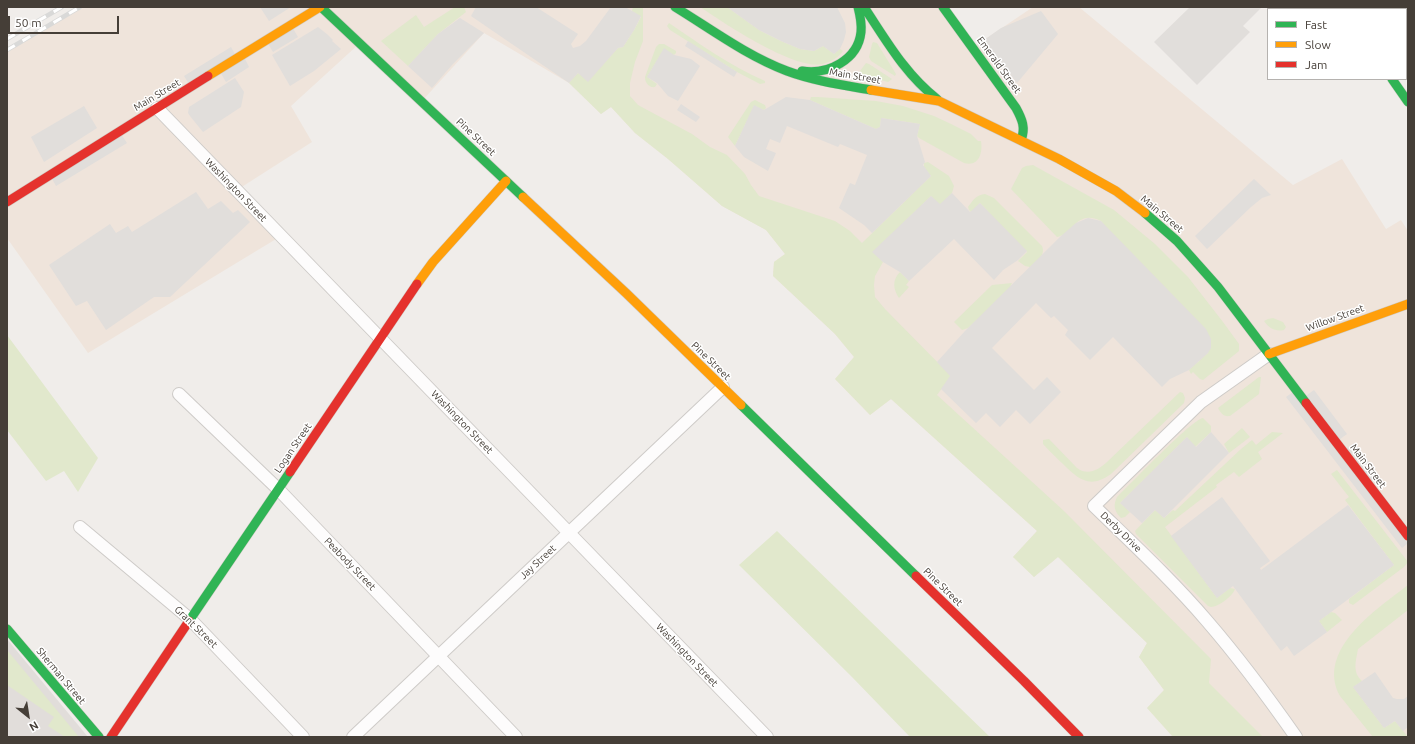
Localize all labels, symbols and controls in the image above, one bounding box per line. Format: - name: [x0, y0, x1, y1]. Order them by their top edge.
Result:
- scale bar: [10, 8, 121, 34]
- legend: [1267, 8, 1407, 80]
- text: 50 m: [15, 16, 42, 29]
- text: Fast: [1305, 18, 1327, 31]
- street label: Emerald Street: [974, 34, 1024, 96]
- text: Slow: [1305, 38, 1331, 51]
- text: Jam: [1305, 58, 1327, 71]
- street label: Main Street: [828, 66, 882, 86]
- street label: Main Street: [132, 76, 182, 114]
- street label: Pine Street: [454, 116, 498, 158]
- street label: Washington Street: [203, 156, 269, 224]
- street label: Main Street: [1138, 193, 1186, 235]
- street label: Willow Street: [1304, 302, 1366, 334]
- street label: Pine Street: [689, 339, 733, 383]
- street label: Washington Street: [429, 388, 495, 456]
- street label: Logan Street: [272, 421, 314, 475]
- street label: Main Street: [1348, 442, 1388, 490]
- street label: Derby Drive: [1098, 509, 1144, 555]
- street label: Peabody Street: [322, 535, 378, 593]
- street label: Jay Street: [517, 542, 559, 582]
- street label: Pine Street: [921, 565, 965, 609]
- street label: Grant Street: [172, 603, 220, 651]
- street label: Washington Street: [654, 621, 720, 689]
- street label: Sherman Street: [34, 645, 88, 707]
- north arrow: [8, 696, 48, 736]
- text: N: [27, 719, 41, 734]

